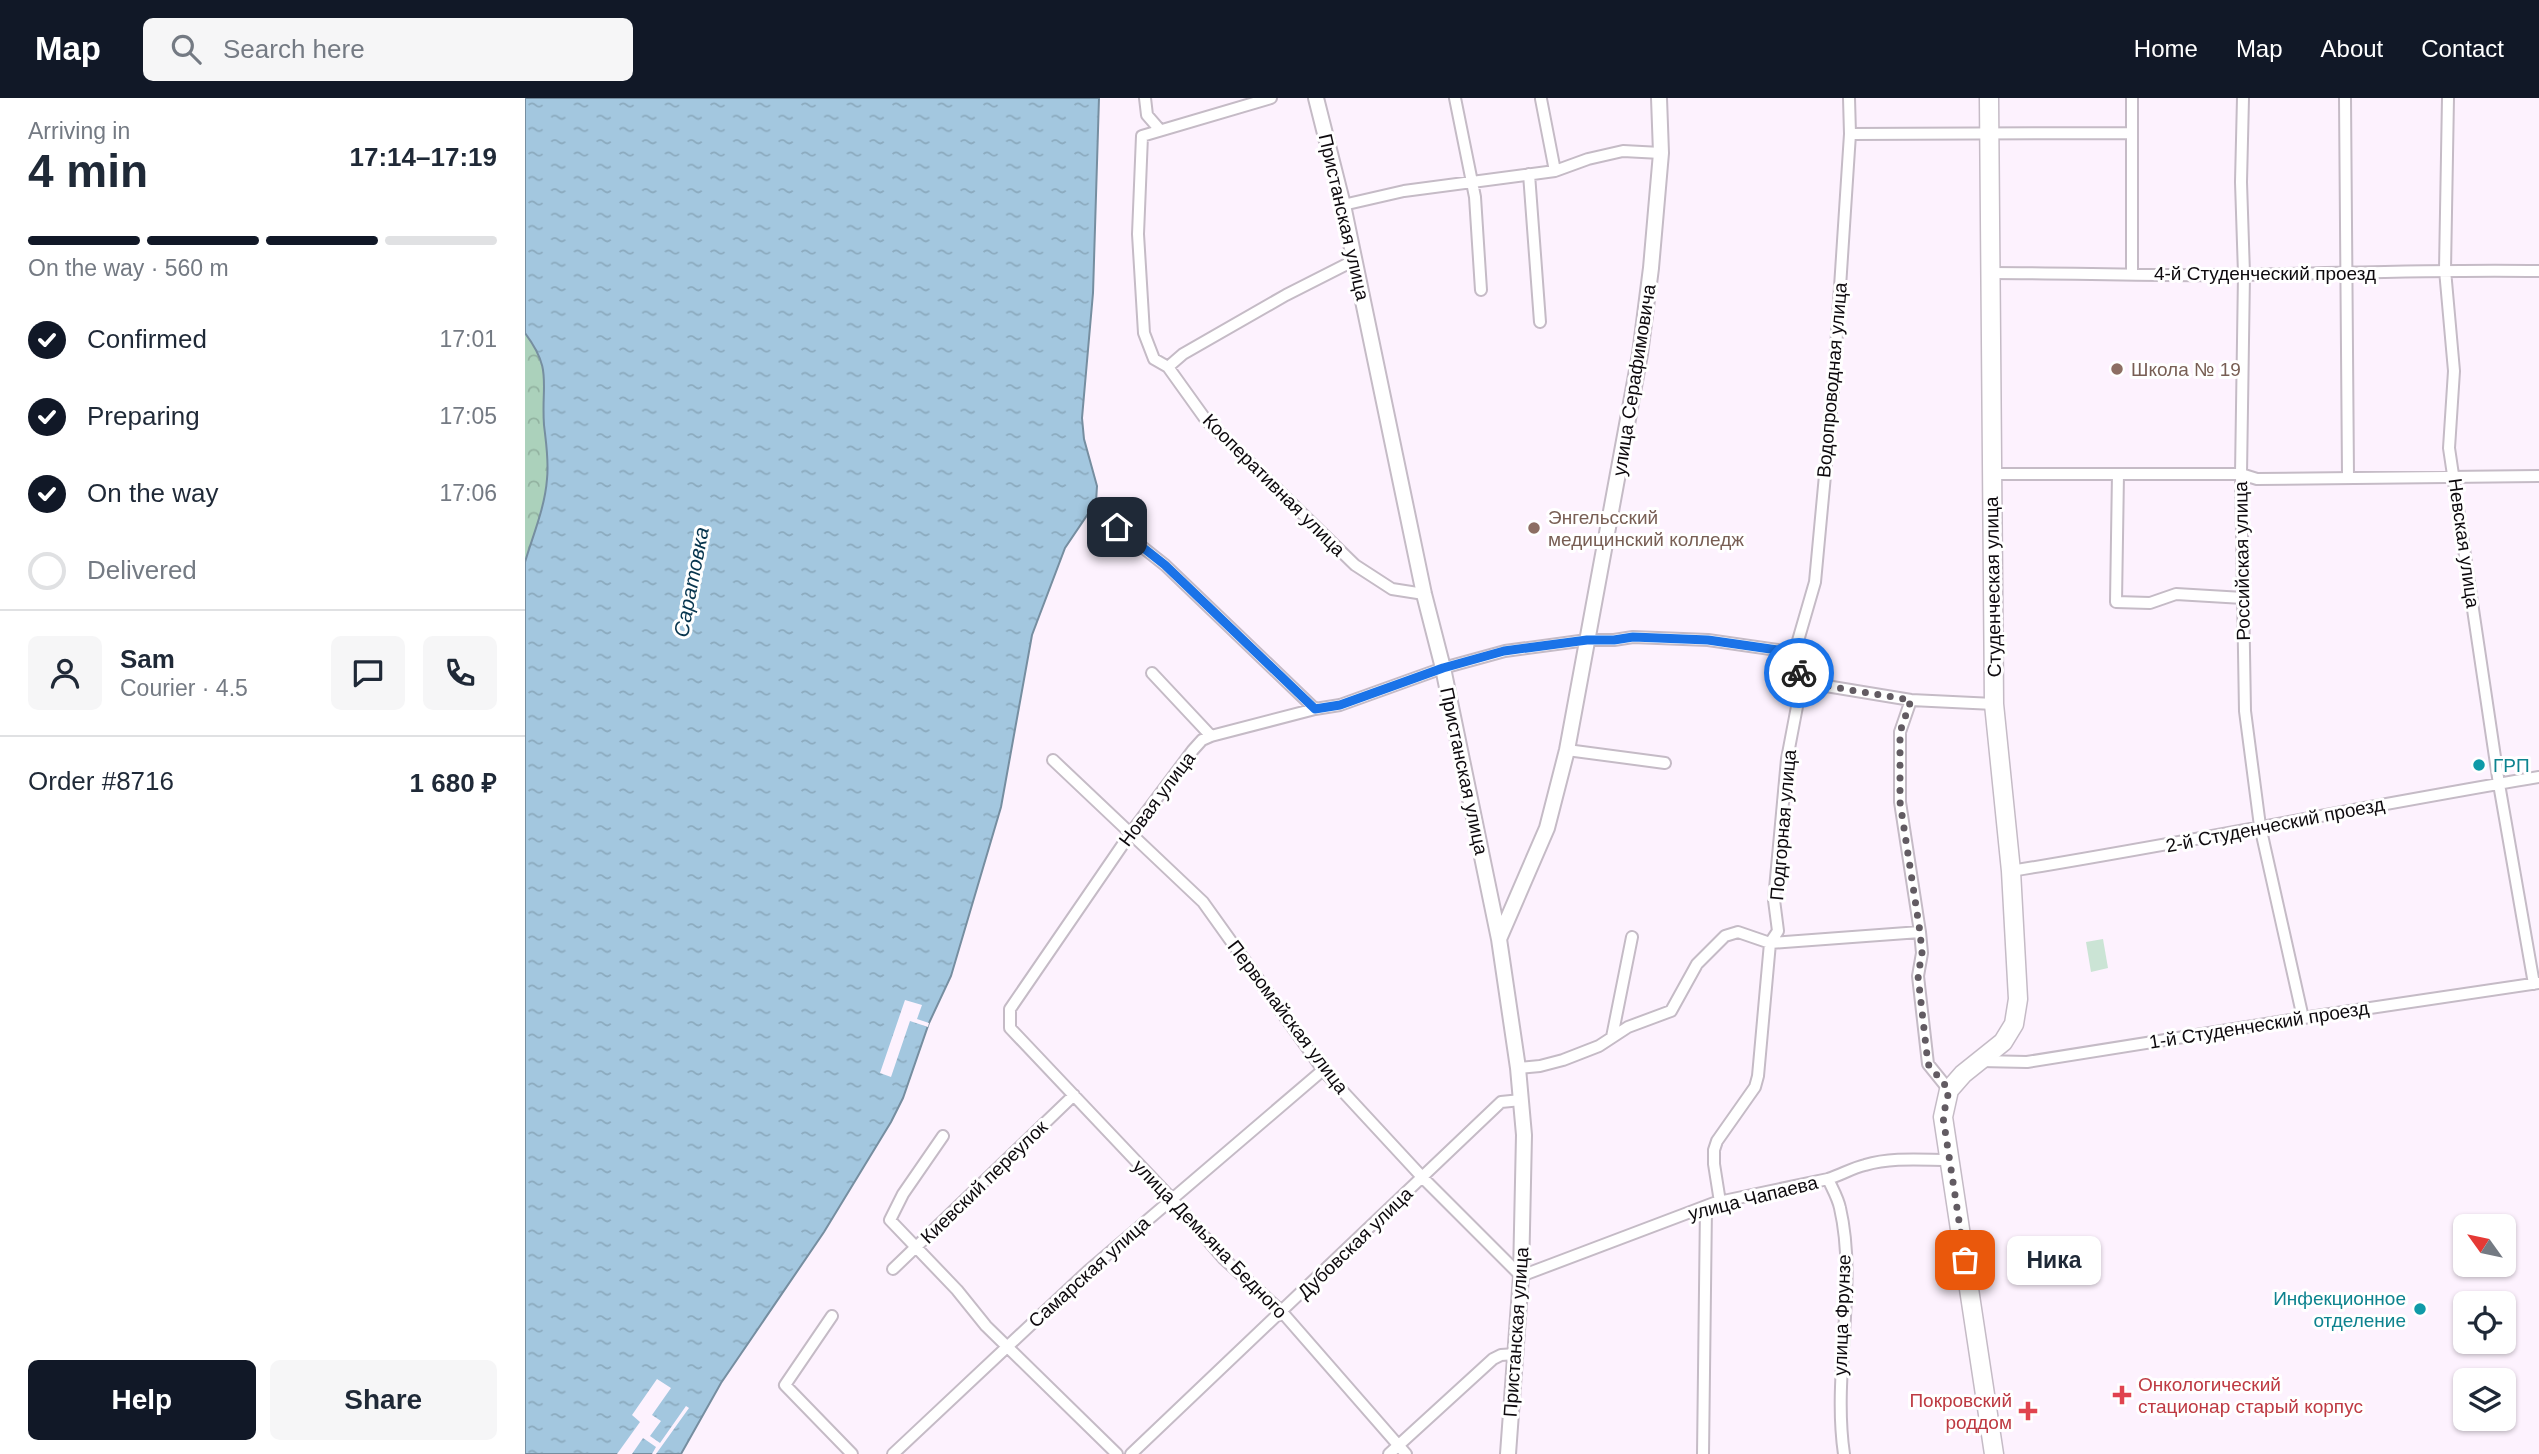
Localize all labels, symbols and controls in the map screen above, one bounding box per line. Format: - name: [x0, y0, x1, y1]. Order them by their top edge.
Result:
- search box: [143, 18, 633, 81]
- text: Map: [35, 30, 101, 67]
- icon: search: [167, 30, 205, 68]
- text: Search here: [223, 34, 365, 64]
- text: Home: [2134, 35, 2198, 62]
- text: Map: [2236, 35, 2283, 62]
- text: About: [2321, 35, 2383, 62]
- text: Contact: [2421, 35, 2504, 62]
- text: Arriving in: [28, 118, 130, 144]
- street label: Пристанская улица: [1315, 132, 1374, 303]
- text: 17:14–17:19: [350, 142, 497, 172]
- text: 4 min: [28, 145, 148, 197]
- text: On the way · 560 m: [28, 255, 229, 281]
- street label: 4-й Студенческий проезд: [2154, 263, 2376, 284]
- street label: Водопроводная улица: [1813, 281, 1851, 478]
- street label: улица Серафимовича: [1608, 282, 1660, 477]
- icon: check: [28, 321, 66, 359]
- text: Confirmed: [87, 324, 207, 354]
- text: 17:01: [439, 326, 497, 352]
- place label: Школа № 19: [2131, 359, 2241, 380]
- marker: Школа № 19: [2109, 361, 2125, 377]
- icon: check: [28, 398, 66, 436]
- text: Preparing: [87, 401, 200, 431]
- text: 17:05: [439, 403, 497, 429]
- street label: Кооперативная улица: [1199, 410, 1350, 561]
- icon: check: [28, 475, 66, 513]
- street label: Невская улица: [2445, 477, 2484, 610]
- text: On the way: [87, 478, 219, 508]
- text: 17:06: [439, 480, 497, 506]
- street label: Российская улица: [2230, 481, 2254, 641]
- street label: Студенческая улица: [1981, 496, 2005, 678]
- pin: [1087, 497, 1147, 557]
- place label: Энгельсский медицинский колледж: [1548, 507, 1744, 550]
- icon: home: [1098, 508, 1136, 546]
- marker: Энгельсский медицинский колледж: [1526, 520, 1542, 536]
- water label: Саратовка: [669, 525, 713, 639]
- text: Delivered: [87, 555, 197, 585]
- button: person: [28, 636, 102, 710]
- button: chat: [331, 636, 405, 710]
- button: phone: [423, 636, 497, 710]
- courier: [1764, 638, 1834, 708]
- text: Sam: [120, 644, 175, 674]
- icon: bike: [1780, 654, 1818, 692]
- text: Courier · 4.5: [120, 675, 248, 701]
- street label: Пристанская улица: [1436, 685, 1492, 857]
- street label: Новая улица: [1115, 747, 1200, 850]
- street label: Подгорная улица: [1766, 748, 1800, 901]
- place label: ГРП: [2493, 755, 2530, 776]
- marker: ГРП: [2471, 757, 2487, 773]
- text: Order #8716: [28, 766, 174, 796]
- text: 1 680 ₽: [410, 768, 497, 798]
- street label: 2-й Студенческий проезд: [2164, 793, 2386, 857]
- street label: Первомайская улица: [1224, 936, 1353, 1098]
- street label: 1-й Студенческий проезд: [2148, 997, 2370, 1053]
- street label: Киевский переулок: [916, 1116, 1052, 1248]
- street label: улица Демьяна Бедного: [1129, 1155, 1291, 1323]
- street label: улица Чапаева: [1686, 1172, 1820, 1224]
- street label: Дубовская улица: [1293, 1183, 1417, 1303]
- street label: Самарская улица: [1024, 1212, 1154, 1332]
- north arrow: [2453, 1214, 2517, 1278]
- map controls: [2453, 1214, 2516, 1431]
- pin: [1935, 1230, 1995, 1290]
- callout: Ника: [2007, 1236, 2101, 1284]
- icon: bag: [1946, 1241, 1984, 1279]
- street label: Пристанская улица: [1500, 1246, 1532, 1418]
- text: Ника: [2026, 1247, 2082, 1273]
- street label: улица Фрунзе: [1829, 1254, 1855, 1376]
- place label: Инфекционное отделение: [2273, 1288, 2406, 1331]
- button: locate: [2453, 1291, 2516, 1354]
- marker: Инфекционное отделение: [2412, 1301, 2428, 1317]
- button: Help: [28, 1360, 256, 1440]
- button: Share: [270, 1360, 497, 1440]
- button: layers: [2453, 1368, 2516, 1431]
- place label: Онкологический стационар старый корпус: [2138, 1374, 2363, 1417]
- marker: Онкологический стационар старый корпус: [2112, 1385, 2132, 1405]
- place label: Покровский роддом: [1909, 1390, 2012, 1433]
- marker: Покровский роддом: [2018, 1401, 2038, 1421]

